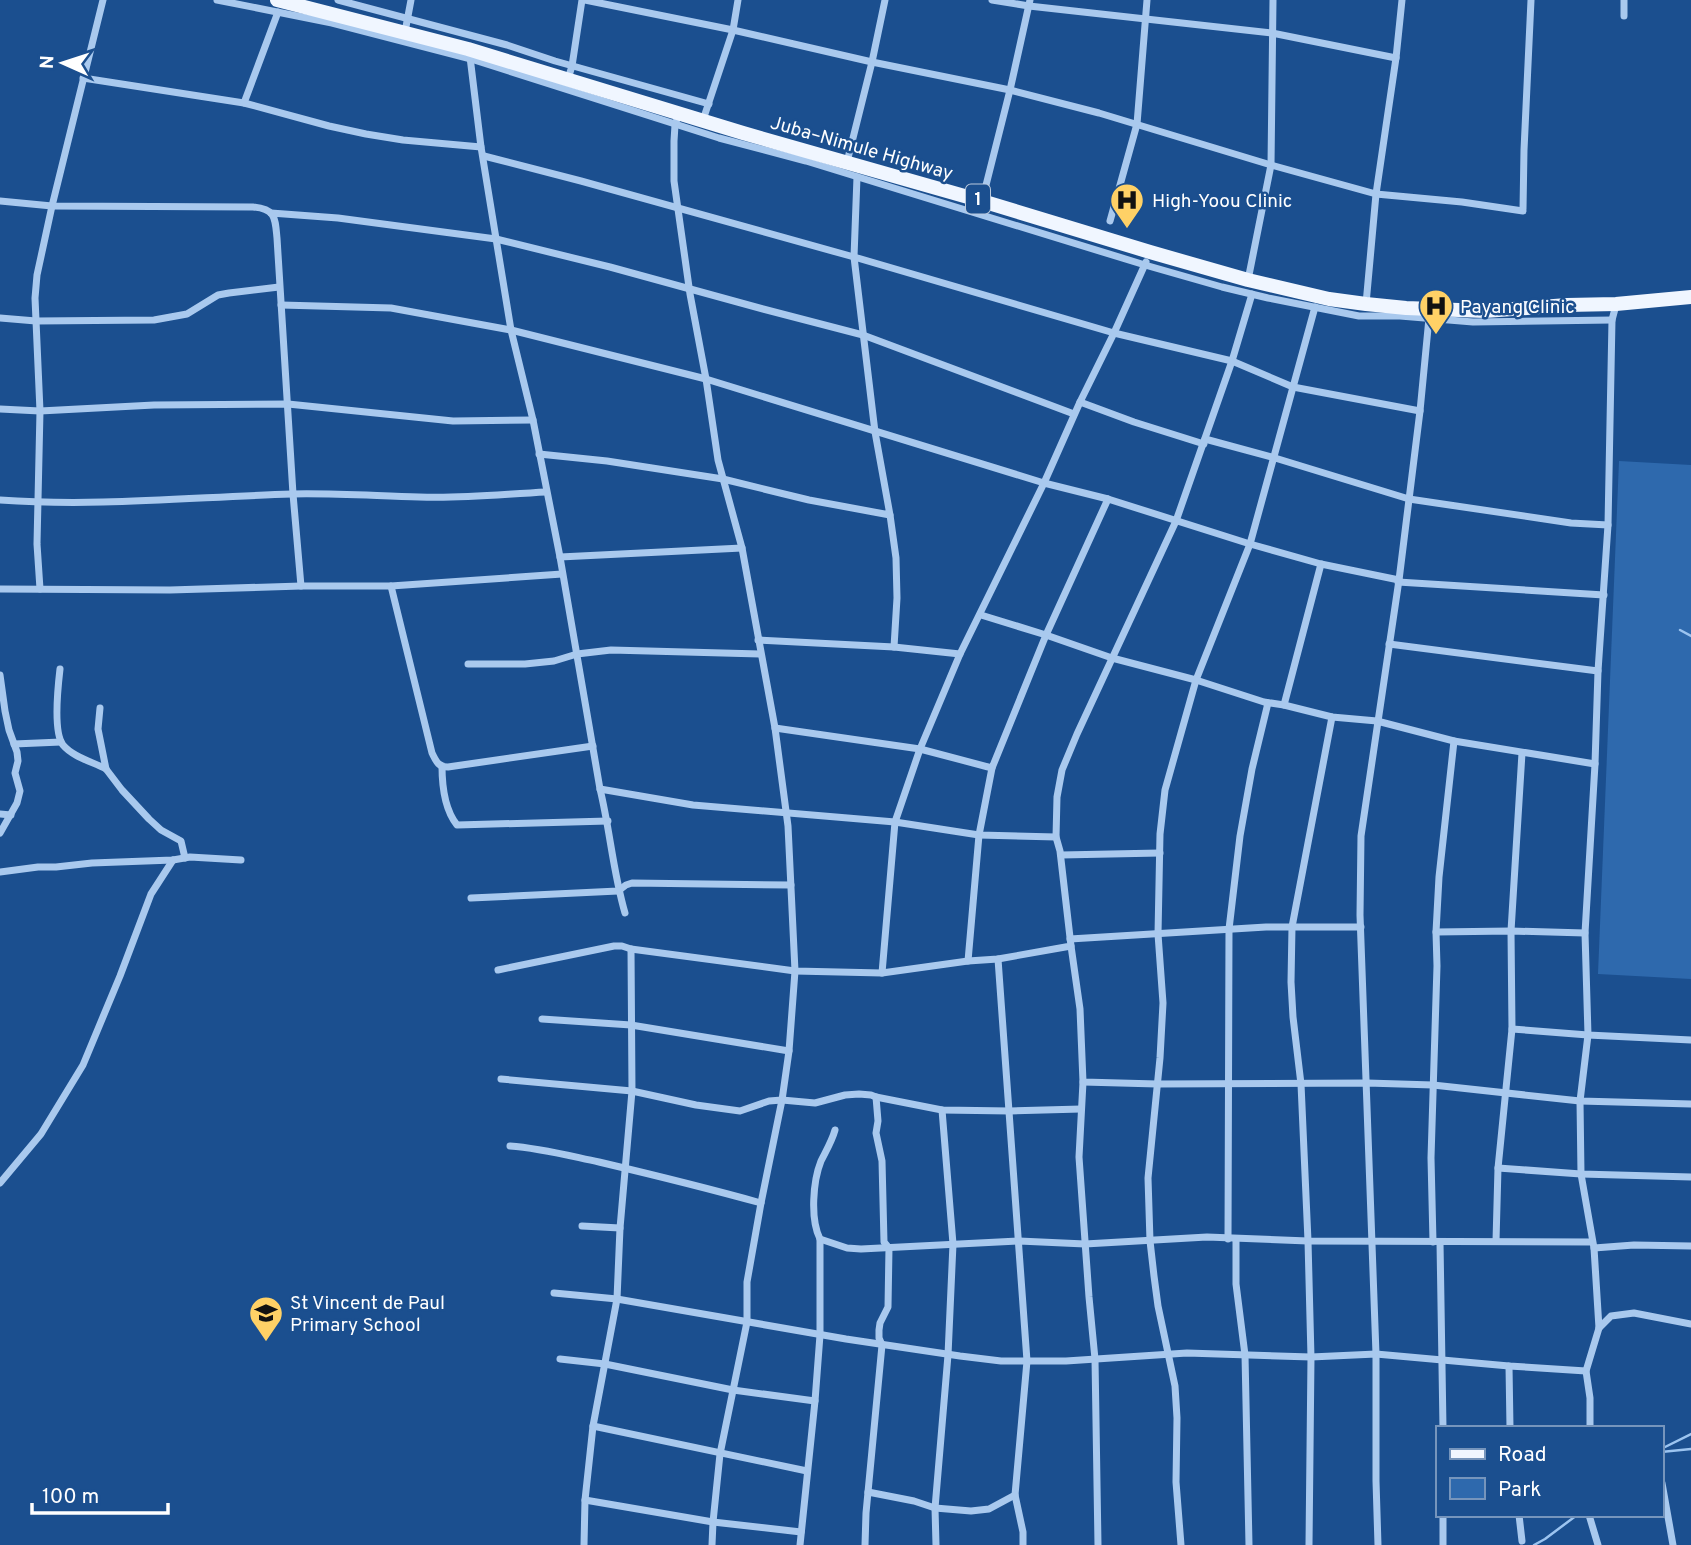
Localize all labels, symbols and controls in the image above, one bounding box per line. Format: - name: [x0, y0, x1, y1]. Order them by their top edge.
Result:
- north arrow: [28, 28, 98, 98]
- text: N: [36, 55, 60, 70]
- street label: Juba–Nimule Highway: [767, 111, 956, 187]
- hospital icon: High-Yoou Clinic: [1108, 181, 1146, 230]
- road number: 1: [966, 184, 990, 214]
- place label: High-Yoou Clinic: [1152, 190, 1292, 214]
- hospital icon: Payang Clinic: [1417, 287, 1455, 336]
- place label: Payang Clinic: [1460, 296, 1575, 320]
- place label: St Vincent de Paul Primary School: [290, 1292, 445, 1338]
- school or university icon: St Vincent de Paul Primary School: [247, 1294, 285, 1343]
- legend: [1436, 1426, 1663, 1517]
- text: Road: [1498, 1442, 1547, 1469]
- scale bar: [32, 1472, 168, 1516]
- text: Park: [1498, 1477, 1541, 1504]
- text: 100 m: [42, 1484, 99, 1511]

